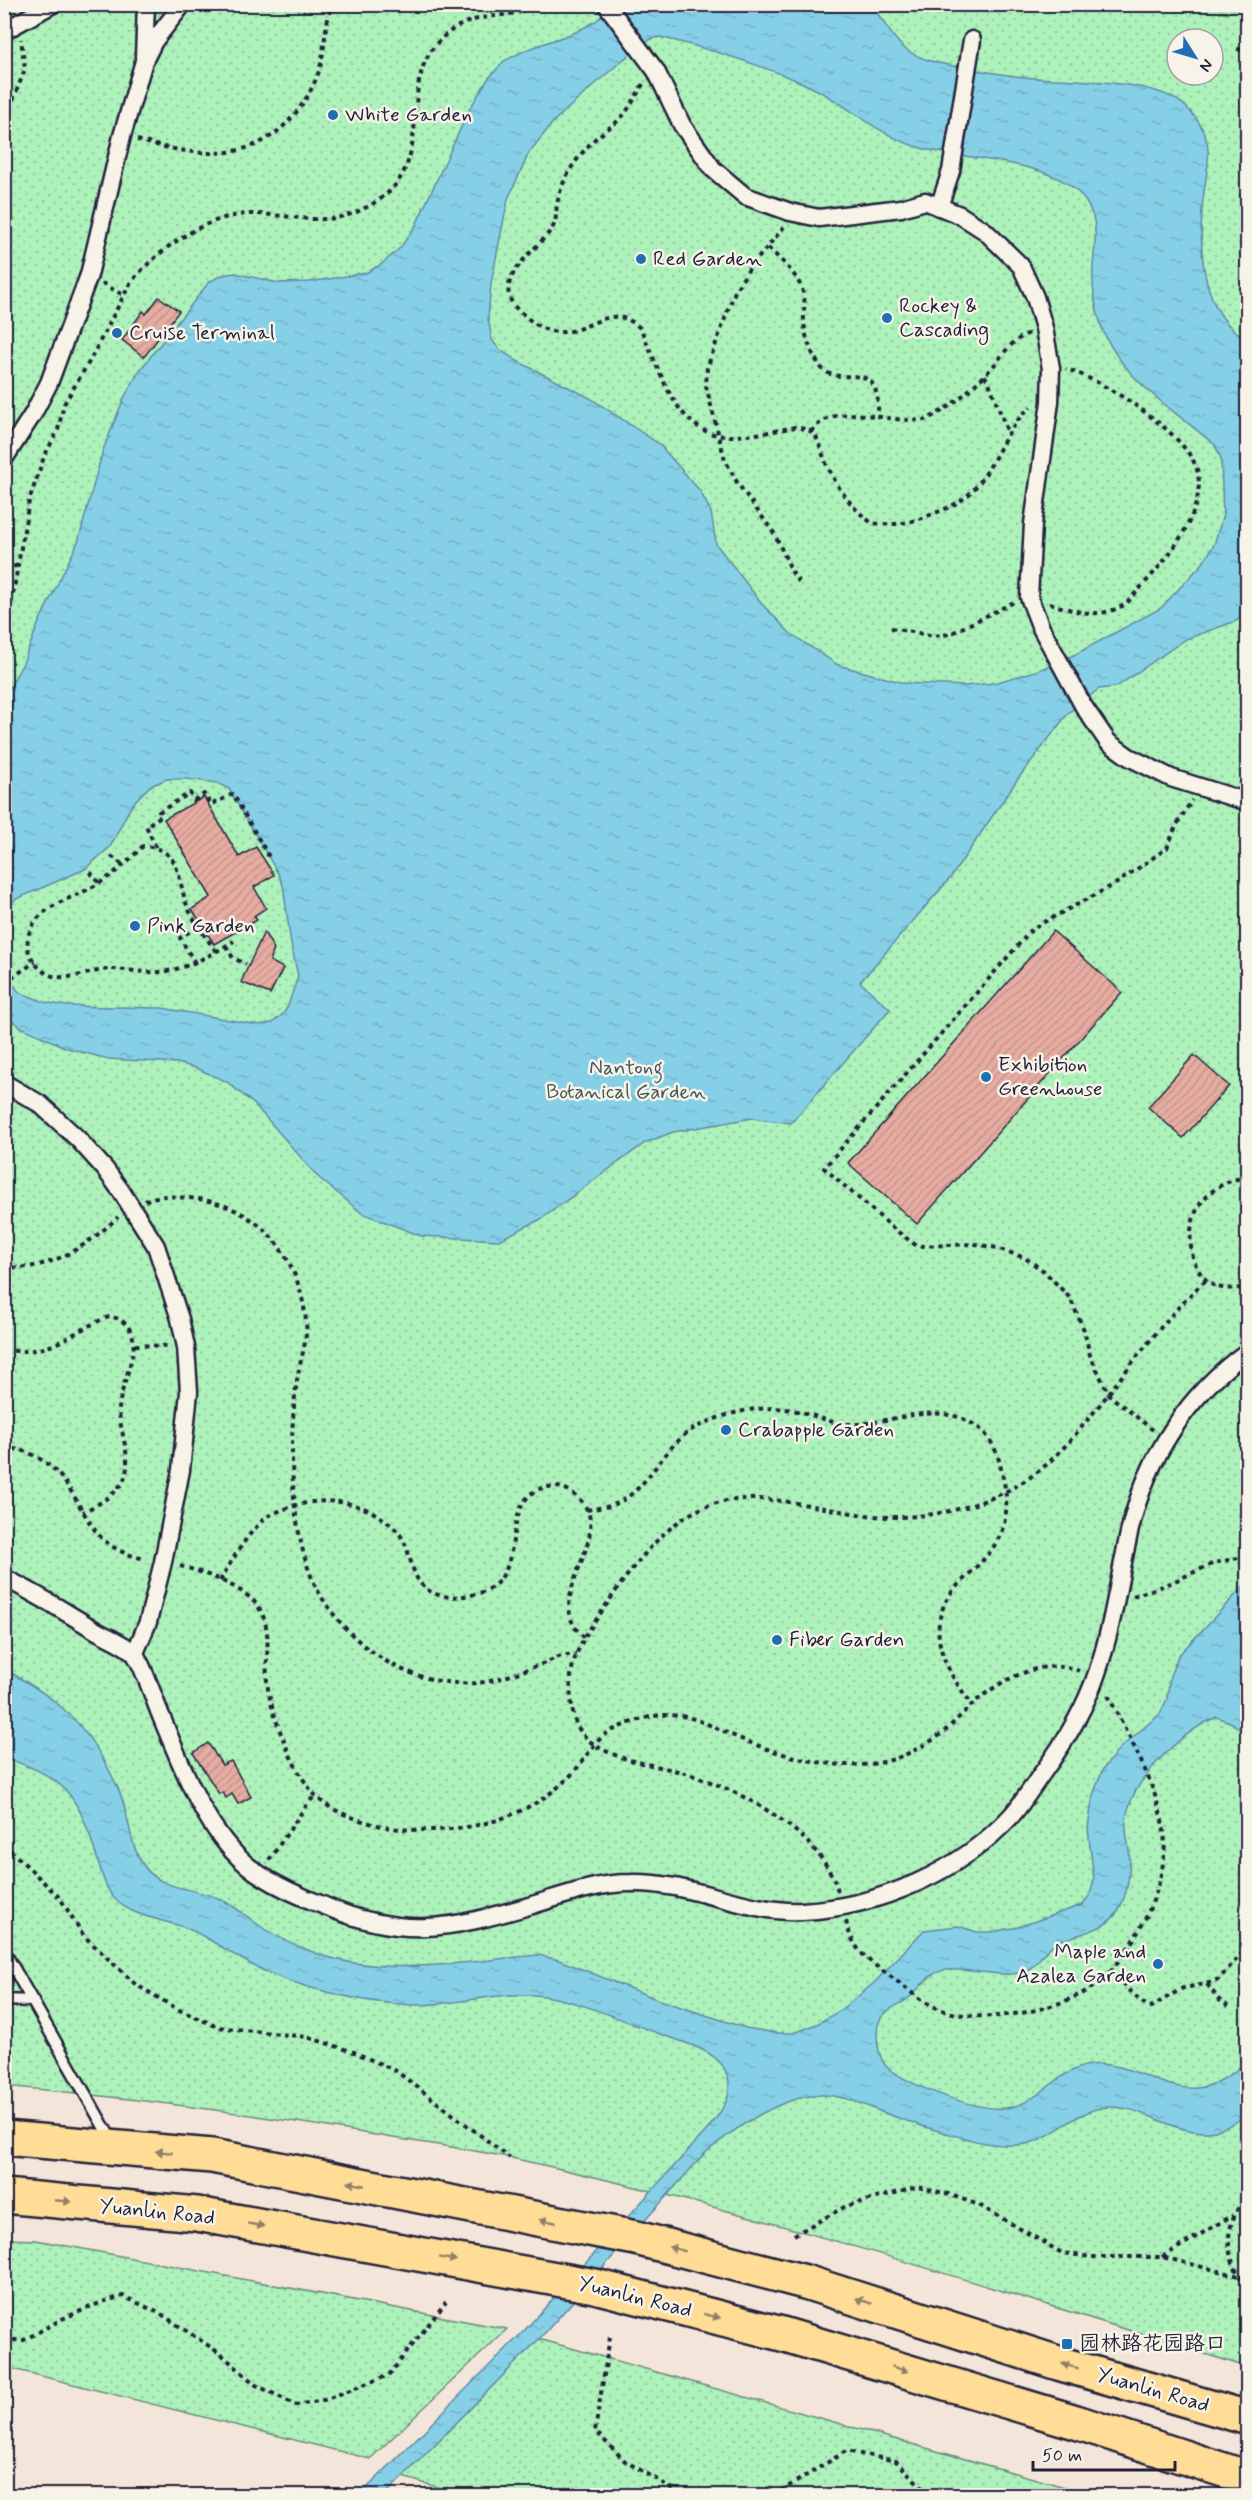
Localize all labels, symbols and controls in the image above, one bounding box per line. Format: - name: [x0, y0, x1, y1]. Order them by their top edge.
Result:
- north arrow: [1165, 27, 1225, 87]
- text: N: [1194, 55, 1217, 76]
- place label: White Garden: [345, 101, 472, 129]
- marker: White Garden: [326, 108, 340, 122]
- place label: Red Garden: [653, 245, 762, 273]
- marker: Red Garden: [634, 252, 648, 266]
- place label: Rockey & Cascading: [899, 292, 989, 345]
- marker: Rockey & Cascading: [880, 311, 894, 325]
- place label: Cruise Terminal: [129, 319, 275, 347]
- marker: Cruise Terminal: [110, 326, 124, 340]
- place label: Pink Garden: [147, 912, 255, 940]
- marker: Pink Garden: [128, 919, 142, 933]
- place label: Exhibition Greenhouse: [998, 1051, 1103, 1103]
- park label: Nantong Botanical Garden: [546, 1054, 706, 1106]
- marker: Exhibition Greenhouse: [979, 1070, 993, 1084]
- place label: Crabapple Garden: [738, 1416, 894, 1444]
- marker: Crabapple Garden: [719, 1423, 733, 1437]
- place label: Fiber Garden: [789, 1626, 905, 1654]
- marker: Fiber Garden: [770, 1633, 784, 1647]
- place label: Maple and Azalea Garden: [1016, 1938, 1146, 1990]
- marker: Maple and Azalea Garden: [1151, 1957, 1165, 1971]
- one-way arrow: [155, 2147, 174, 2157]
- one-way arrow: [347, 2179, 366, 2188]
- street label: Yuanlin Road: [98, 2192, 216, 2232]
- one-way arrow: [53, 2196, 72, 2206]
- one-way arrow: [538, 2216, 557, 2225]
- one-way arrow: [247, 2221, 266, 2230]
- one-way arrow: [667, 2243, 686, 2253]
- one-way arrow: [439, 2255, 458, 2264]
- street label: Yuanlin Road: [575, 2269, 695, 2325]
- one-way arrow: [855, 2296, 873, 2305]
- one-way arrow: [703, 2312, 722, 2322]
- place label: 园林路花园路口: [1079, 2330, 1226, 2358]
- marker: 园林路花园路口: [1060, 2337, 1074, 2351]
- one-way arrow: [1061, 2361, 1079, 2370]
- street label: Yuanlin Road: [1093, 2361, 1213, 2419]
- one-way arrow: [891, 2365, 909, 2374]
- scale bar: [1033, 2434, 1176, 2472]
- text: 50 m: [1042, 2444, 1082, 2468]

